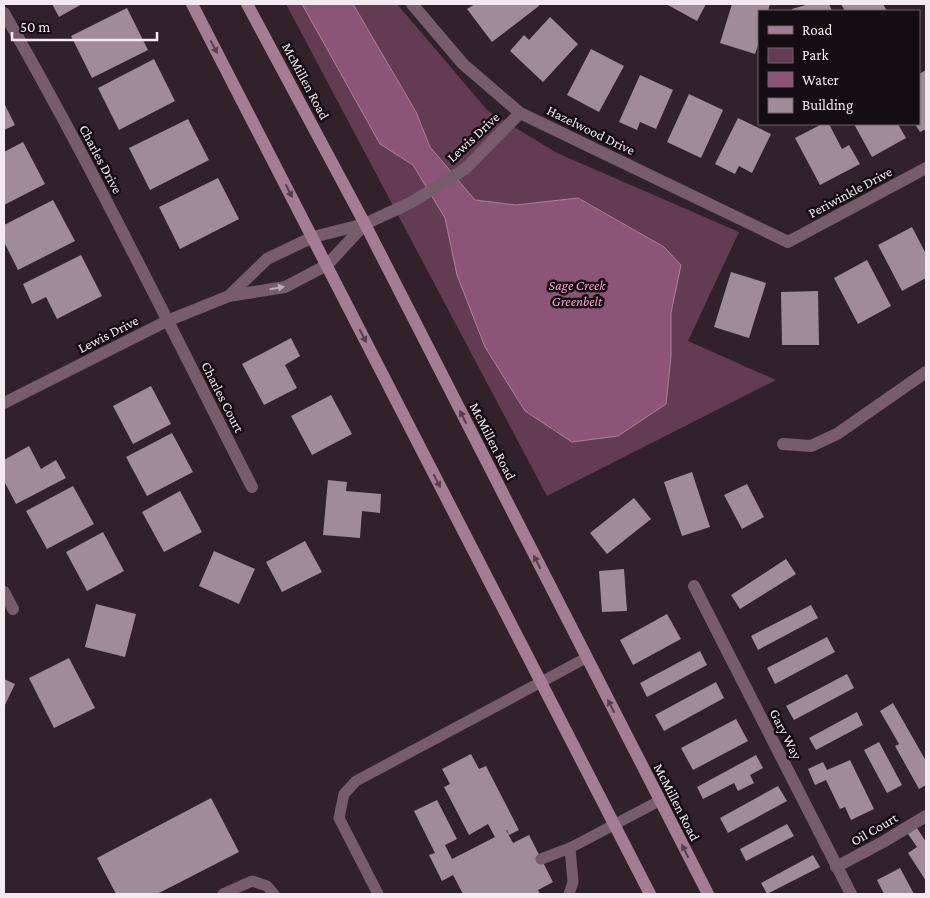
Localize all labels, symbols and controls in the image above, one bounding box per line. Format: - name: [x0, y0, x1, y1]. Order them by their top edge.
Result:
- scale bar: [12, 10, 158, 42]
- legend: [758, 10, 920, 125]
- text: 50 m: [20, 19, 50, 35]
- text: Road: [802, 22, 833, 38]
- one-way arrow: [210, 40, 219, 54]
- street label: McMillen Road: [279, 40, 333, 123]
- text: Park: [802, 47, 829, 63]
- text: Water: [802, 72, 839, 88]
- text: Building: [802, 97, 853, 114]
- street label: Hazelwood Drive: [544, 102, 638, 158]
- street label: Lewis Drive: [444, 109, 502, 165]
- street label: Charles Drive: [76, 122, 126, 196]
- street label: Periwinkle Drive: [805, 163, 895, 221]
- one-way arrow: [285, 184, 293, 198]
- park label: Sage Creek Greenbelt: [549, 277, 606, 309]
- one-way arrow: [269, 284, 285, 292]
- street label: Lewis Drive: [75, 312, 141, 356]
- one-way arrow: [359, 329, 367, 343]
- street label: Charles Court: [198, 359, 248, 435]
- street label: McMillen Road: [467, 400, 520, 483]
- one-way arrow: [459, 410, 467, 424]
- one-way arrow: [433, 473, 441, 488]
- one-way arrow: [533, 554, 541, 569]
- one-way arrow: [607, 699, 615, 714]
- street label: Gary Way: [766, 706, 806, 762]
- street label: McMillen Road: [651, 761, 704, 844]
- street label: Oil Court: [848, 809, 901, 849]
- one-way arrow: [681, 844, 689, 858]

